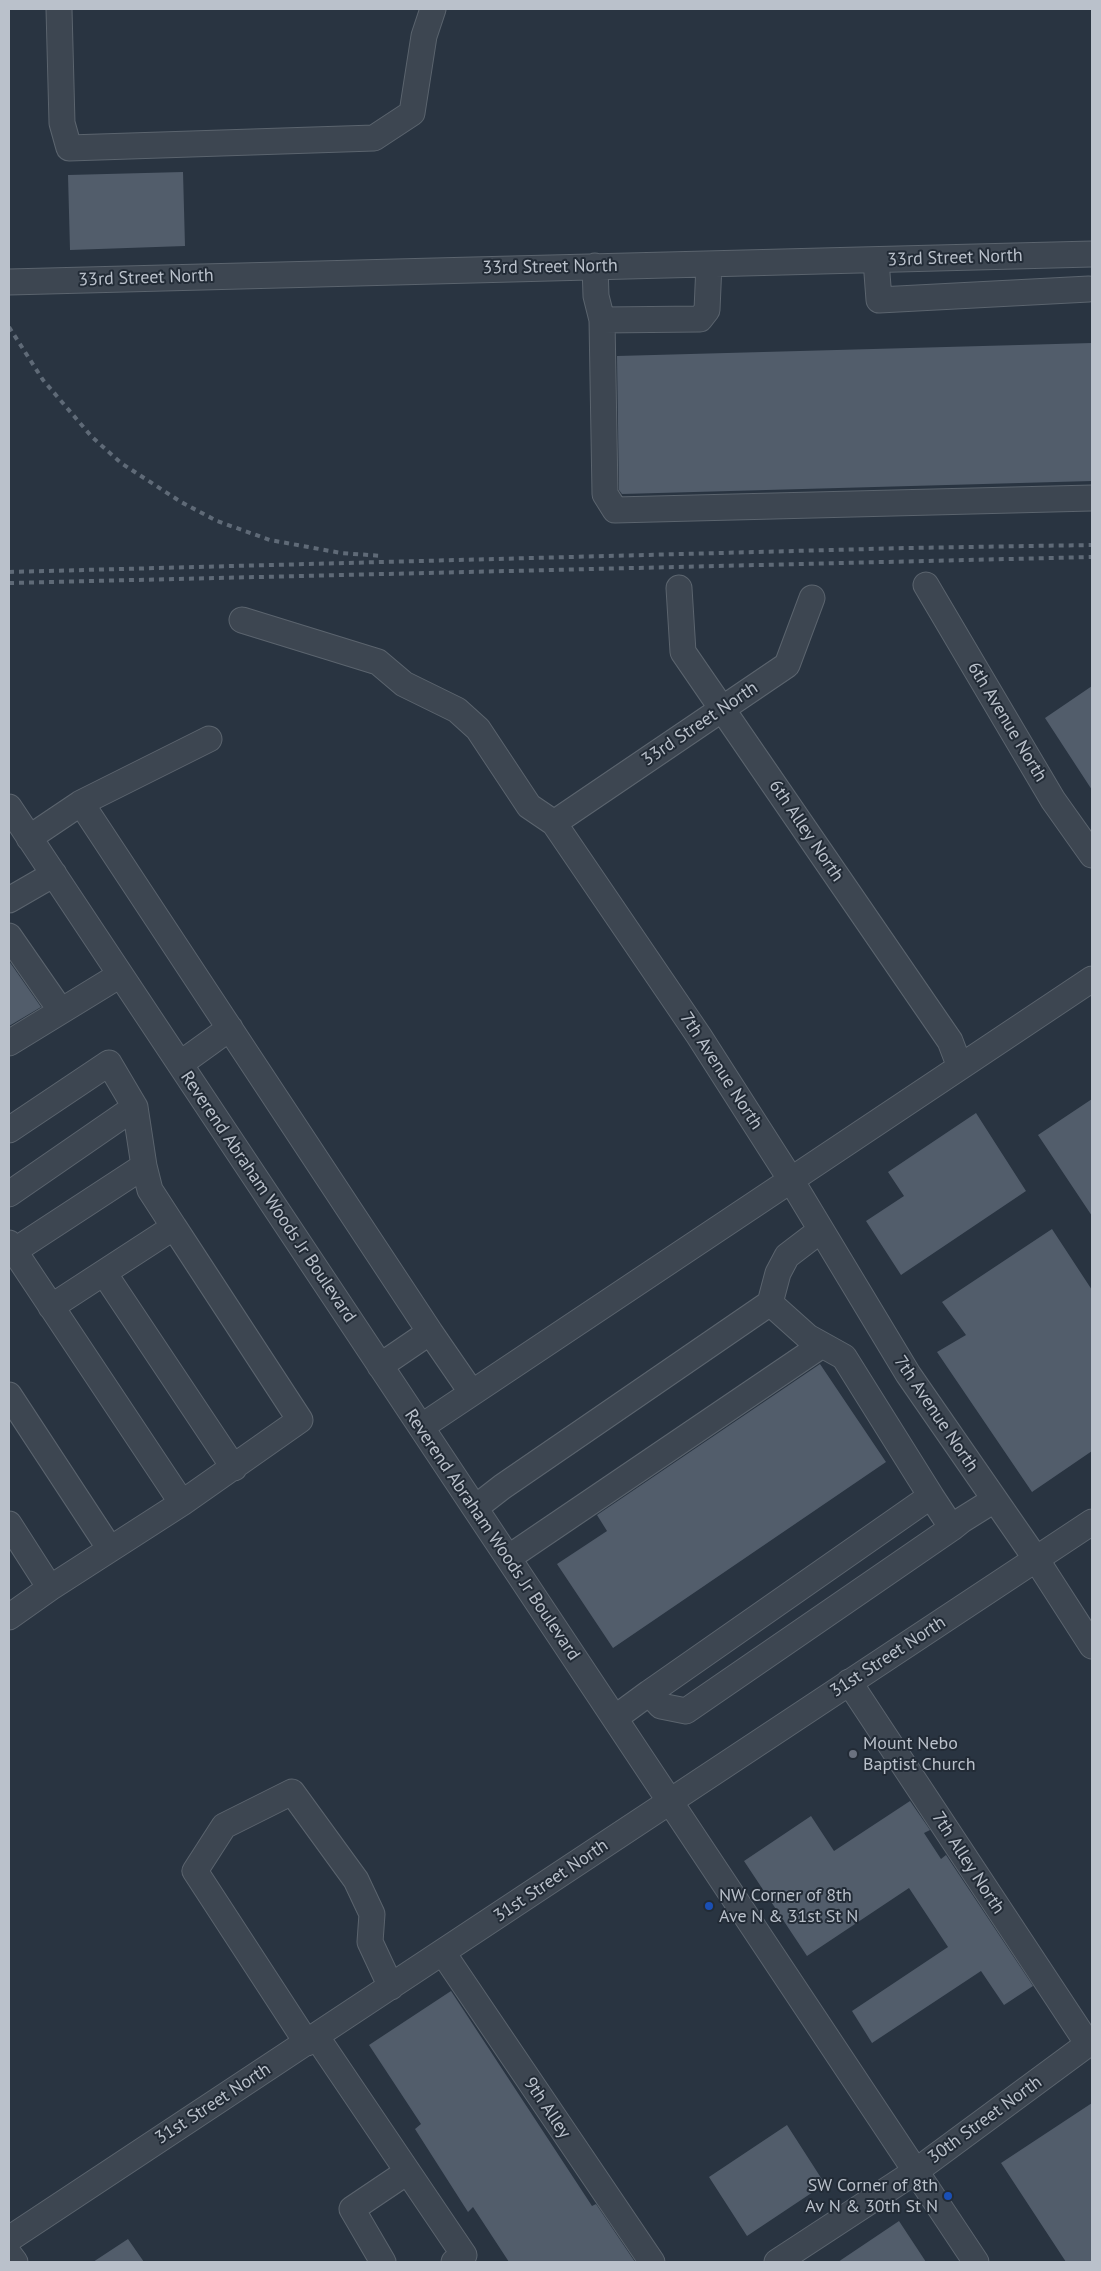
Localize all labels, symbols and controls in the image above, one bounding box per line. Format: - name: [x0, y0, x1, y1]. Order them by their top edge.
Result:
- street label: 33rd Street North: [887, 245, 1023, 271]
- street label: 33rd Street North: [482, 255, 618, 279]
- street label: 33rd Street North: [78, 265, 214, 291]
- street label: 6th Avenue North: [963, 658, 1051, 786]
- street label: 33rd Street North: [638, 677, 762, 771]
- street label: 6th Alley North: [764, 776, 848, 886]
- street label: 7th Avenue North: [675, 1008, 767, 1134]
- street label: Reverend Abraham Woods Jr Boulevard: [176, 1067, 360, 1327]
- street label: 7th Avenue North: [889, 1352, 983, 1476]
- street label: Reverend Abraham Woods Jr Boulevard: [400, 1405, 584, 1665]
- street label: 31st Street North: [826, 1612, 950, 1702]
- place label: Mount Nebo Baptist Church: [863, 1733, 975, 1776]
- marker: Mount Nebo Baptist Church: [847, 1748, 859, 1760]
- street label: 7th Alley North: [927, 1808, 1009, 1918]
- street label: 31st Street North: [490, 1835, 612, 1927]
- place label: NW Corner of 8th Ave N & 31st St N: [719, 1885, 858, 1928]
- marker: NW Corner of 8th Ave N & 31st St N: [703, 1900, 715, 1912]
- street label: 31st Street North: [151, 2059, 275, 2149]
- street label: 30th Street North: [924, 2071, 1046, 2169]
- street label: 9th Alley: [519, 2073, 575, 2143]
- place label: SW Corner of 8th Av N & 30th St N: [805, 2175, 938, 2218]
- marker: SW Corner of 8th Av N & 30th St N: [942, 2190, 954, 2202]

